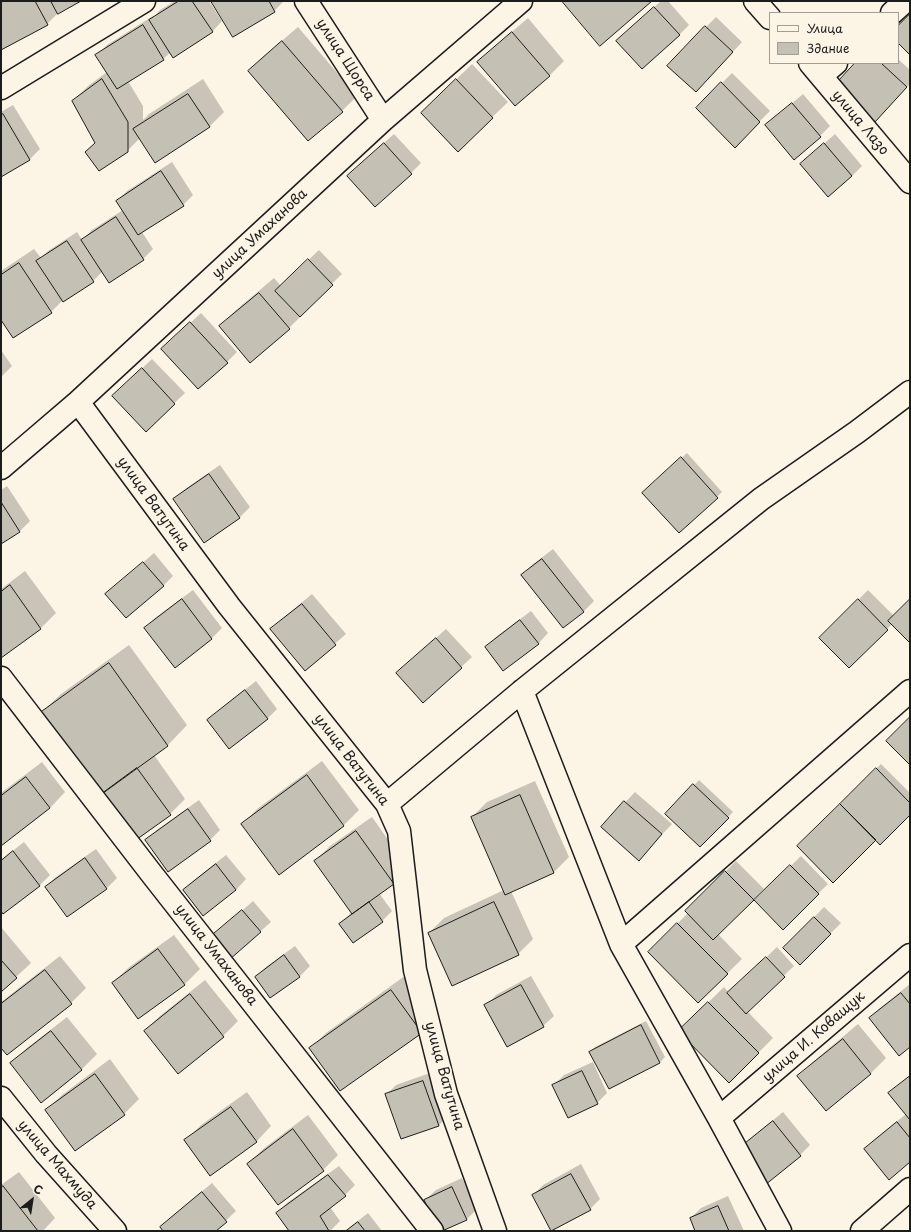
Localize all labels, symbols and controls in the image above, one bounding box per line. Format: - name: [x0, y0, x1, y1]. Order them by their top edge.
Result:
- legend: [769, 12, 899, 64]
- street label: улица Щорса: [312, 16, 378, 104]
- text: Улица: [807, 19, 843, 37]
- text: Здание: [807, 39, 849, 57]
- street label: улица Лазо: [828, 87, 892, 159]
- street label: улица Умаханова: [209, 186, 311, 282]
- street label: улица Ватутина: [113, 454, 193, 554]
- street label: улица Ватутина: [310, 711, 392, 809]
- street label: улица Умаханова: [171, 901, 261, 1009]
- street label: улица И. Коващук: [759, 988, 869, 1086]
- street label: улица Ватутина: [420, 1020, 468, 1132]
- street label: улица Махмуда: [14, 1117, 100, 1213]
- north arrow: [12, 1180, 52, 1220]
- text: С: [30, 1180, 46, 1199]

